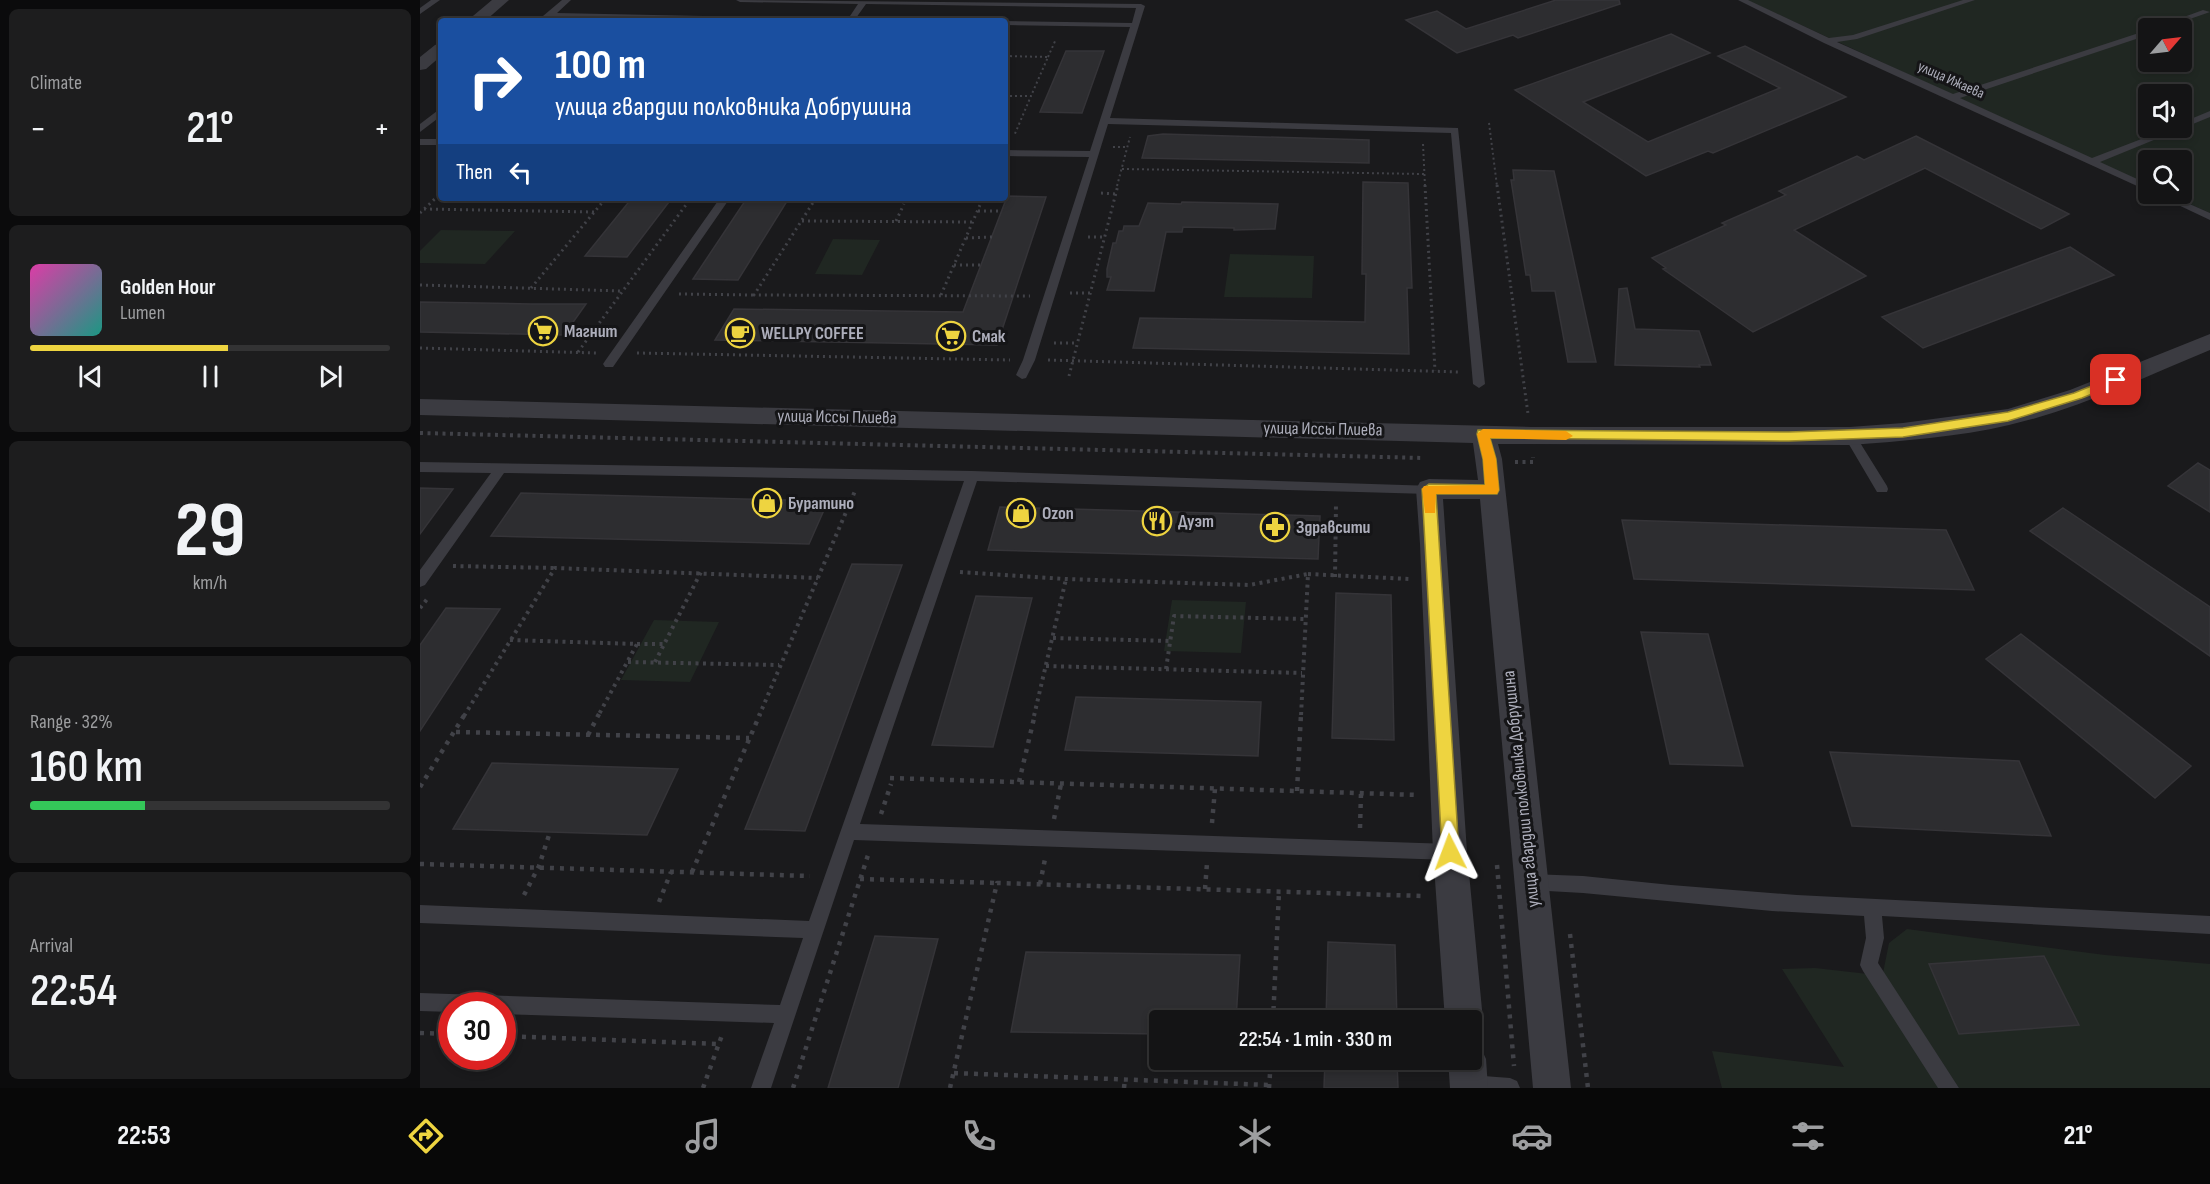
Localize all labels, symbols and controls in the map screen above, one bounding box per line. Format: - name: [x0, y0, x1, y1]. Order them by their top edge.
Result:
- north arrow: [2138, 18, 2192, 72]
- map controls: [2138, 18, 2192, 204]
- text: 100 m: [555, 40, 646, 91]
- icon: right: [456, 42, 534, 120]
- street label: улица Ижаева: [1915, 57, 1988, 103]
- text: Climate: [30, 71, 82, 95]
- button: sound: [2138, 84, 2192, 138]
- text: улица гвардии полковника Добрушина: [555, 91, 912, 123]
- text: 21°: [186, 101, 234, 156]
- text: −: [30, 109, 46, 149]
- text: +: [374, 109, 390, 149]
- button: search: [2138, 150, 2192, 204]
- icon: left: [504, 156, 537, 189]
- text: Then: [456, 159, 492, 186]
- text: Golden Hour: [120, 274, 216, 301]
- text: Lumen: [120, 301, 165, 325]
- supermarket icon: Магнит: [527, 315, 559, 347]
- cafe icon: WELLPY COFFEE: [724, 317, 756, 349]
- supermarket icon: Смак: [935, 320, 967, 352]
- place label: Магнит: [564, 321, 618, 342]
- place label: WELLPY COFFEE: [761, 323, 864, 344]
- place label: Смак: [972, 326, 1006, 347]
- pin: [2090, 354, 2141, 405]
- icon: previous: [74, 360, 107, 393]
- icon: pause: [194, 360, 227, 393]
- icon: next: [314, 360, 347, 393]
- icon: arrive: [2099, 363, 2132, 396]
- street label: улица Иссы Плиева: [777, 405, 897, 429]
- street label: улица Иссы Плиева: [1263, 417, 1383, 441]
- text: 29: [174, 485, 246, 578]
- shop icon: Буратино: [751, 487, 783, 519]
- place label: Буратино: [788, 493, 854, 514]
- shop icon: Ozon: [1005, 497, 1037, 529]
- place label: Ozon: [1042, 503, 1074, 524]
- restaurant icon: Дуэт: [1141, 505, 1173, 537]
- place label: Дуэт: [1178, 511, 1214, 532]
- pharmacy icon: Здравсити: [1259, 511, 1291, 543]
- place label: Здравсити: [1296, 517, 1371, 538]
- text: km/h: [193, 571, 227, 595]
- street label: улица гвардии полковника Добрушина: [1498, 670, 1544, 908]
- text: Range · 32%: [30, 710, 113, 734]
- text: 160 km: [30, 740, 143, 795]
- position arrow: [1418, 820, 1482, 884]
- text: Arrival: [30, 934, 73, 958]
- text: 22:54: [30, 964, 117, 1019]
- speed limit sign: 30: [438, 992, 516, 1070]
- text: 22:54 · 1 min · 330 m: [1239, 1026, 1392, 1053]
- icon: directions: [405, 1115, 447, 1157]
- icon: music: [682, 1115, 724, 1157]
- icon: phone: [958, 1115, 1000, 1157]
- icon: climate: [1234, 1115, 1276, 1157]
- icon: car: [1511, 1115, 1553, 1157]
- icon: filters: [1787, 1115, 1829, 1157]
- text: 22:53: [117, 1120, 171, 1152]
- text: 21°: [2063, 1120, 2093, 1152]

